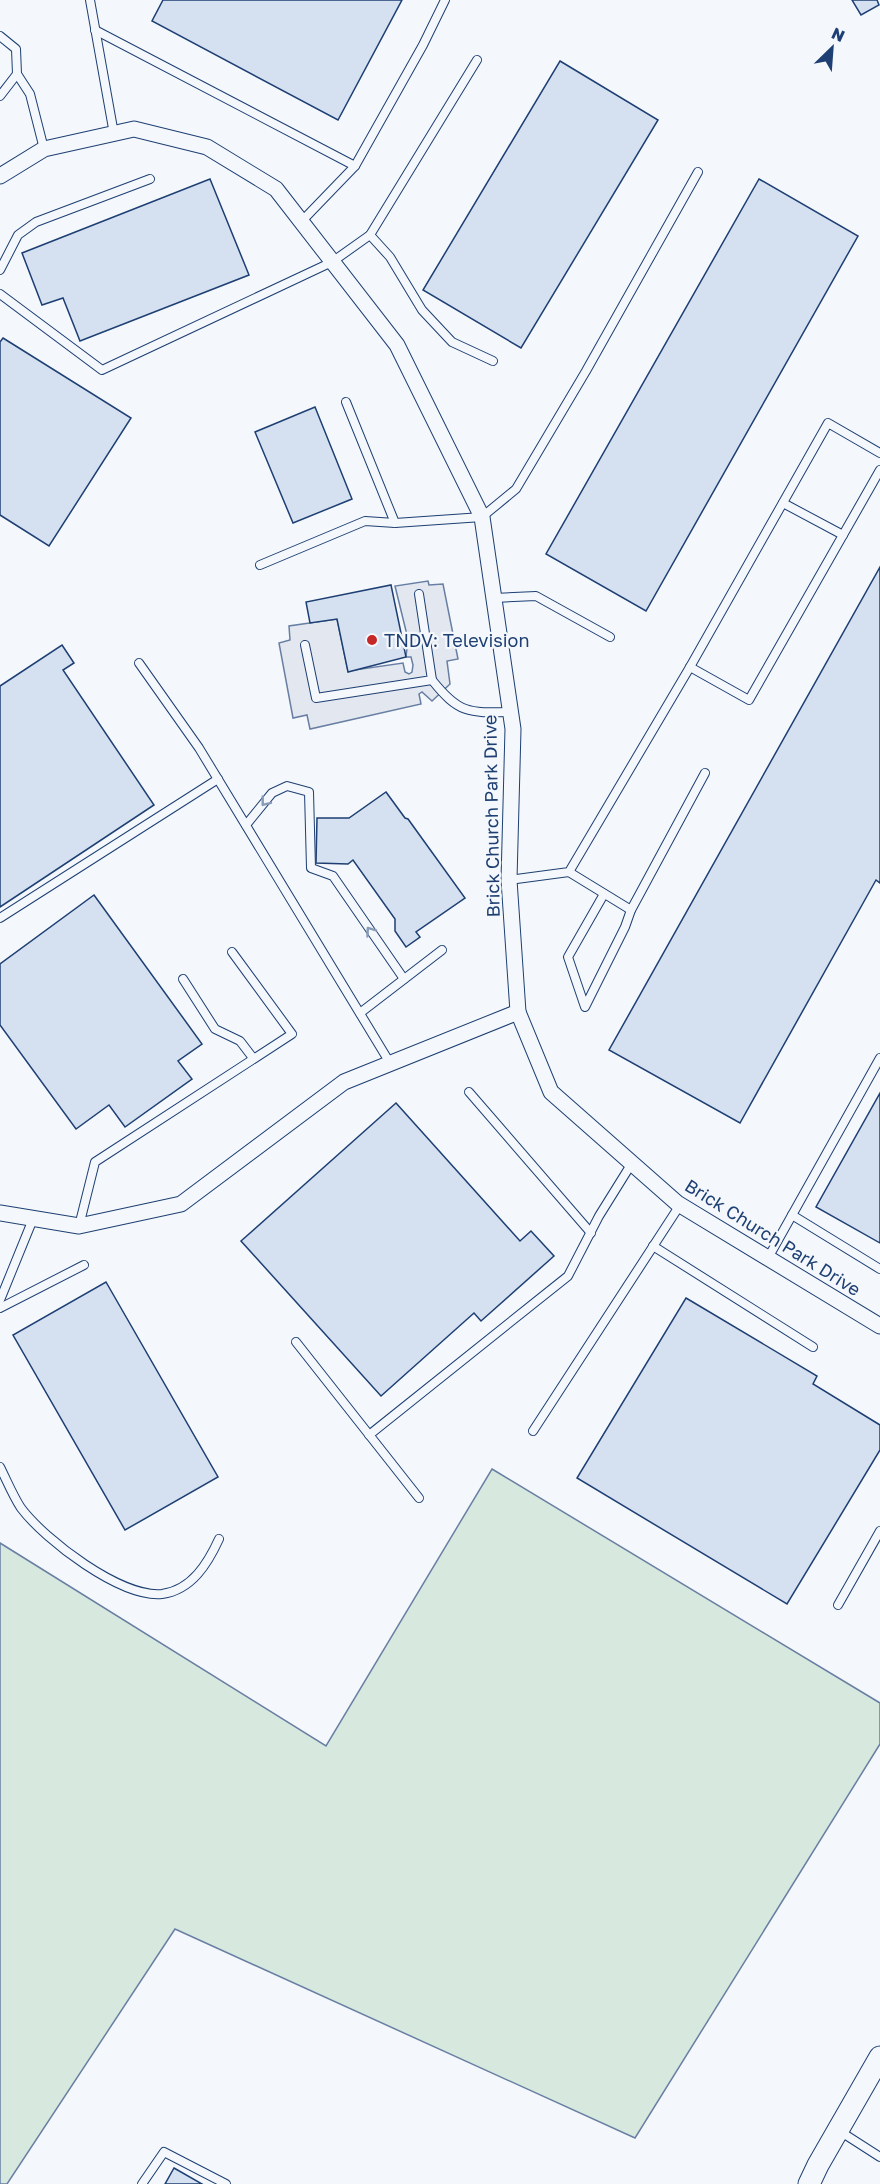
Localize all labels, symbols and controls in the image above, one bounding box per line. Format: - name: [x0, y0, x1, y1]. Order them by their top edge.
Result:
- north arrow: [802, 18, 862, 78]
- text: N: [829, 23, 848, 46]
- place label: TNDV: Television: [384, 629, 529, 651]
- marker: TNDV: Television: [365, 633, 379, 647]
- street label: Brick Church Park Drive: [478, 714, 504, 918]
- one-way arrow: [262, 795, 273, 806]
- one-way arrow: [366, 927, 377, 938]
- street label: Brick Church Park Drive: [681, 1174, 865, 1300]

